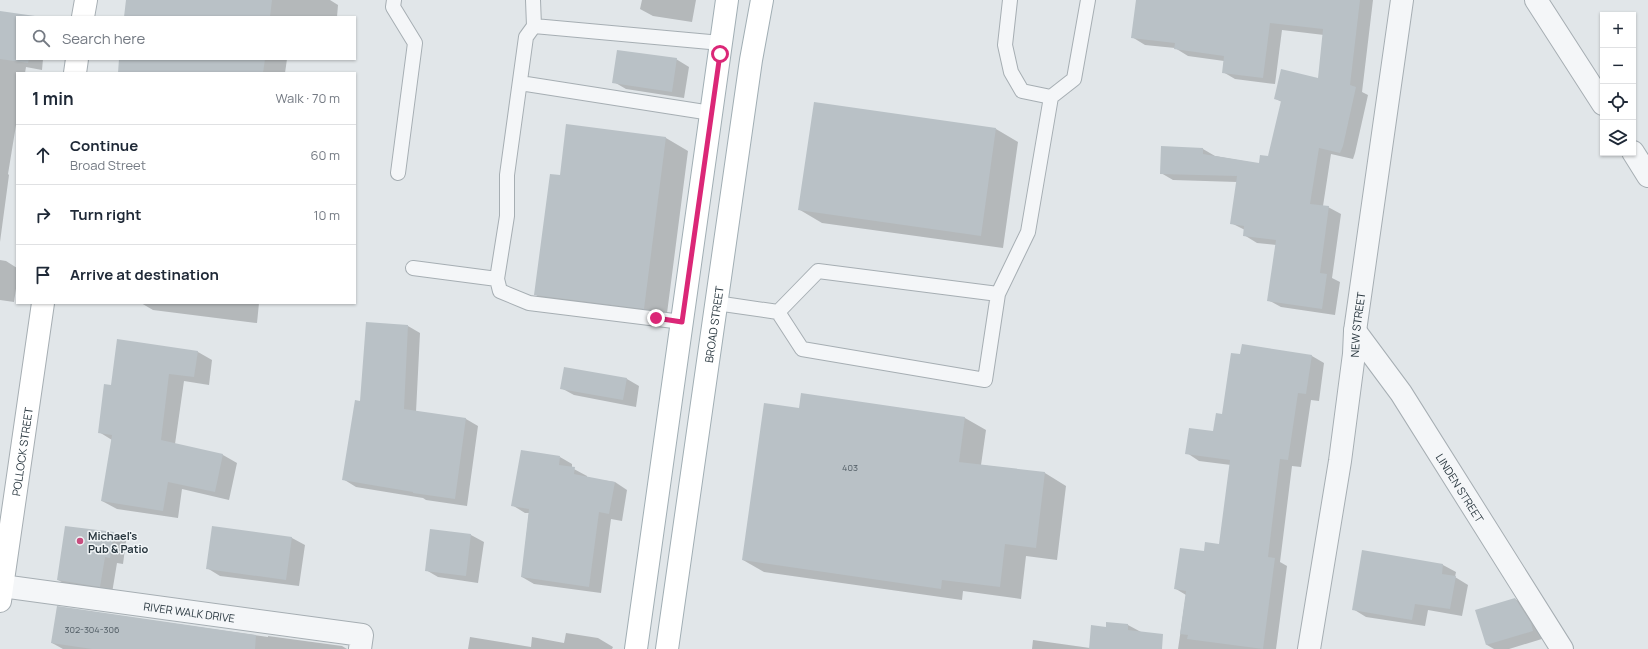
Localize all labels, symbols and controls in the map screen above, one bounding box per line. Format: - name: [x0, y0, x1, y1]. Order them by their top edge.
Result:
- map controls: [1600, 12, 1636, 156]
- button: +: [1600, 12, 1636, 48]
- search box: [16, 16, 356, 60]
- icon: search: [30, 27, 52, 49]
- text: Search here: [62, 28, 145, 49]
- route start: [711, 45, 729, 63]
- button: −: [1600, 48, 1636, 84]
- button: locate: [1600, 84, 1636, 120]
- text: 1 min: [32, 87, 74, 110]
- text: Walk · 70 m: [275, 89, 340, 107]
- button: layers: [1600, 120, 1636, 156]
- text: Continue: [70, 135, 138, 156]
- icon: ahead: [32, 144, 54, 166]
- text: 60 m: [310, 146, 340, 164]
- text: Broad Street: [70, 156, 146, 174]
- icon: right: [32, 204, 54, 226]
- text: Turn right: [70, 204, 141, 225]
- text: 10 m: [313, 206, 340, 224]
- icon: arrive: [32, 264, 54, 286]
- text: Arrive at destination: [70, 264, 219, 285]
- street label: BROAD STREET: [700, 284, 726, 364]
- street label: NEW STREET: [1346, 291, 1368, 358]
- route end: [647, 309, 665, 327]
- street label: POLLOCK STREET: [8, 406, 35, 497]
- street label: LINDEN STREET: [1433, 450, 1488, 525]
- house number: 403: [842, 461, 858, 474]
- place label: Michael's Pub & Patio: [88, 528, 148, 556]
- marker: Michael's Pub & Patio: [75, 536, 85, 546]
- street label: RIVER WALK DRIVE: [143, 598, 236, 625]
- house number: 302-304-306: [65, 623, 120, 636]

